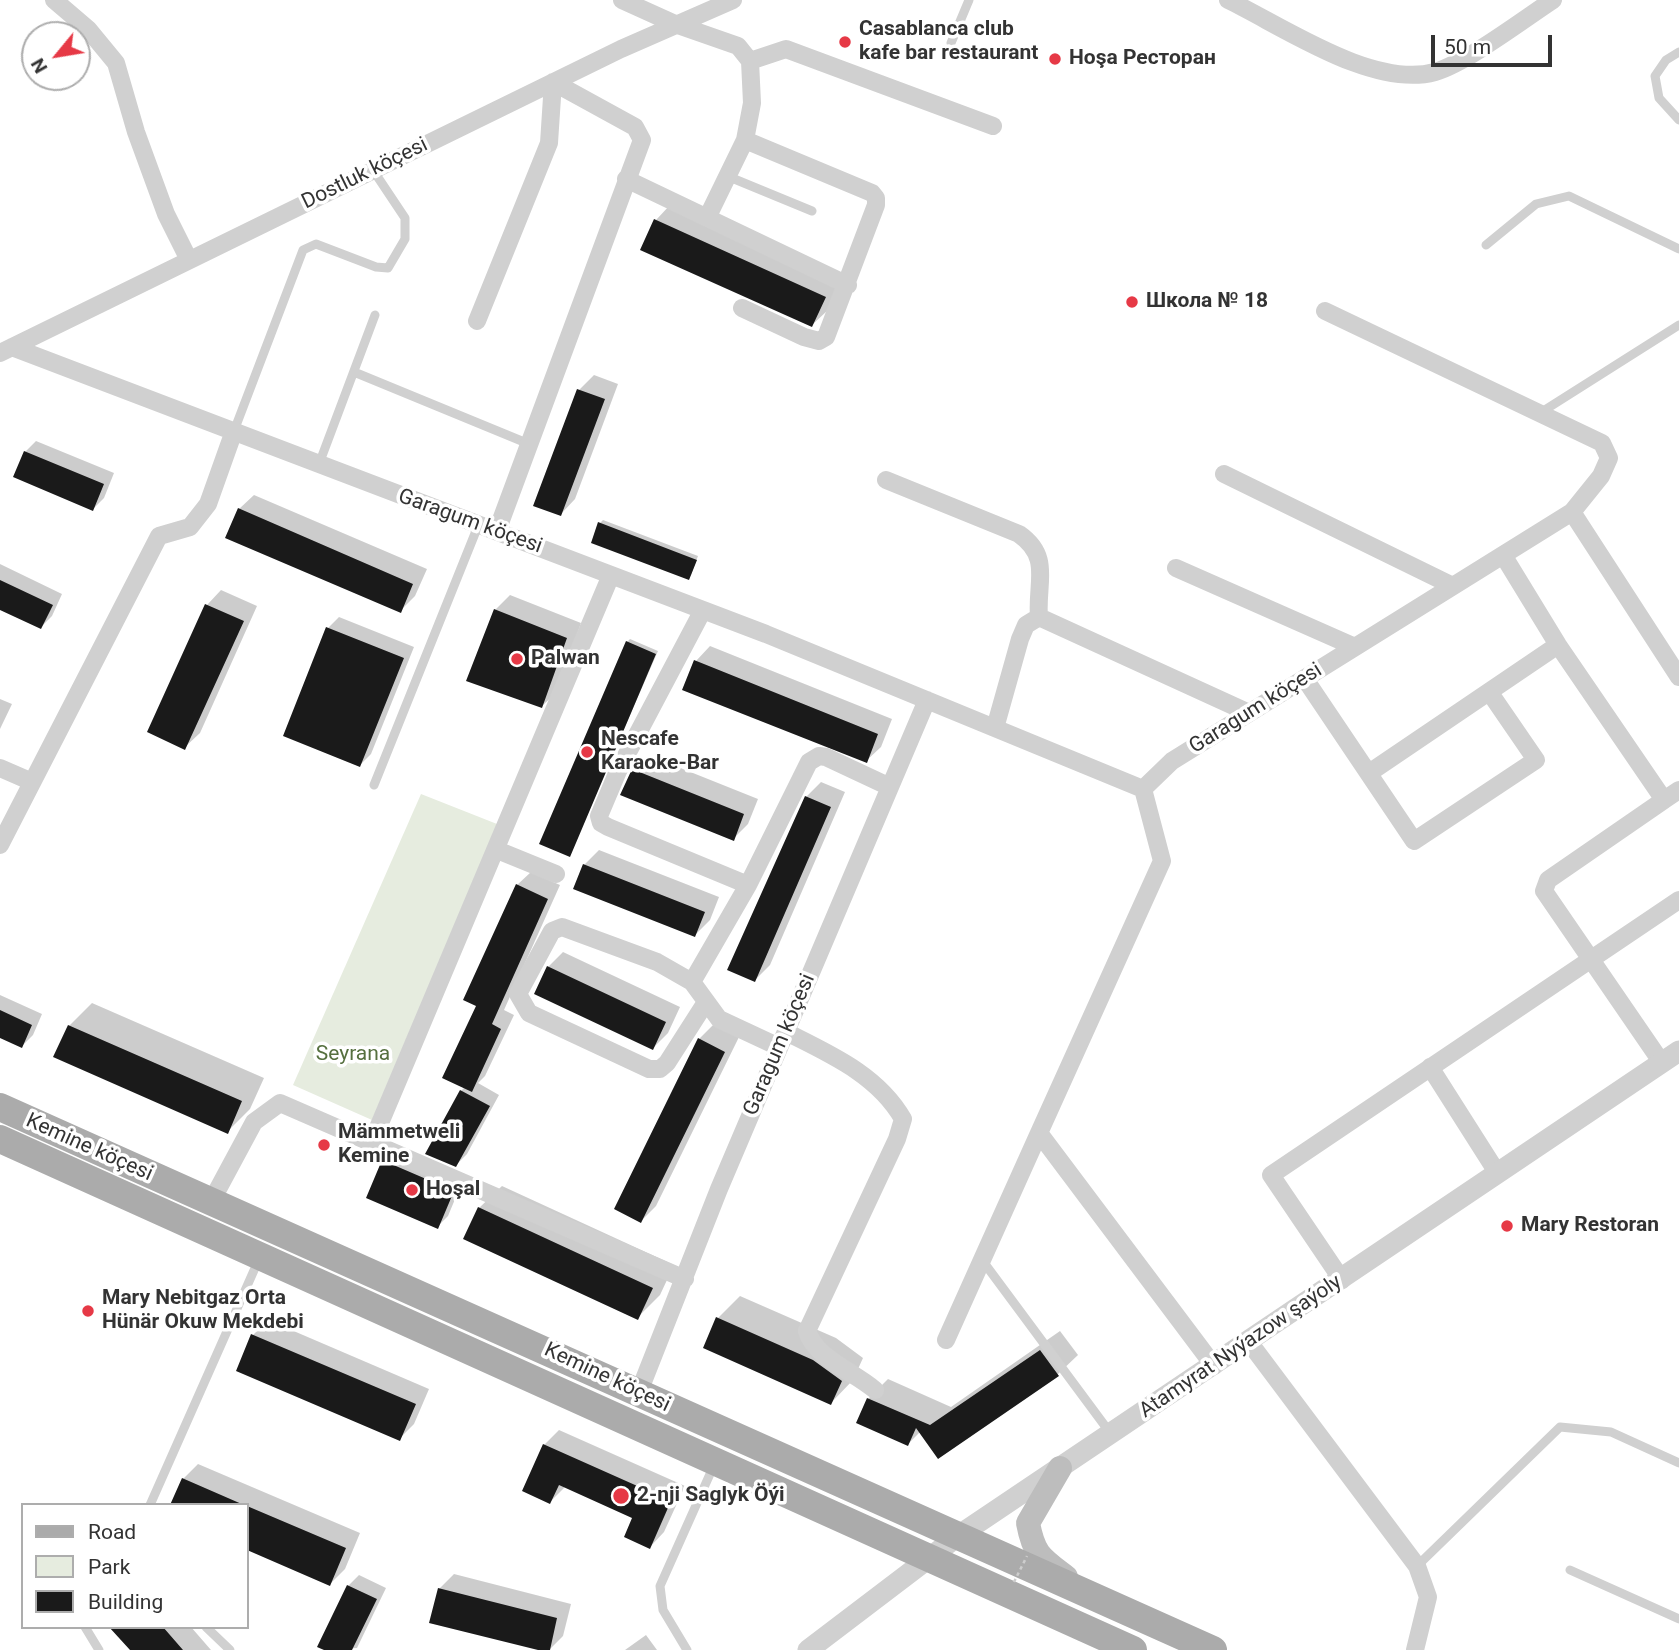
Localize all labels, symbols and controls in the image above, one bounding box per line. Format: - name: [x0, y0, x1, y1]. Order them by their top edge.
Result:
- place label: Casablanca club kafe bar restaurant: [859, 17, 1038, 67]
- north arrow: [21, 21, 91, 91]
- scale bar: [1434, 21, 1555, 65]
- marker: Casablanca club kafe bar restaurant: [837, 34, 853, 50]
- text: 50 m: [1444, 35, 1491, 59]
- place label: Hoşa Ресторан: [1069, 46, 1216, 72]
- marker: Hoşa Ресторан: [1047, 51, 1063, 67]
- text: N: [26, 54, 52, 77]
- street label: Dostluk köçesi: [298, 133, 432, 215]
- place label: Школа № 18: [1146, 289, 1268, 315]
- marker: Школа № 18: [1124, 294, 1140, 310]
- street label: Garagum köçesi: [394, 484, 546, 560]
- place label: Palwan: [531, 646, 600, 672]
- marker: Palwan: [509, 651, 525, 667]
- street label: Garagum köçesi: [1185, 658, 1327, 760]
- place label: Nescafe Karaoke-Bar: [601, 727, 719, 777]
- marker: Nescafe Karaoke-Bar: [579, 744, 595, 760]
- street label: Garagum köçesi: [739, 970, 821, 1120]
- park label: Seyrana: [316, 1042, 390, 1068]
- street label: Kemine köçesi: [22, 1109, 156, 1187]
- place label: Mämmetweli Kemine: [338, 1120, 460, 1170]
- marker: Mämmetweli Kemine: [316, 1137, 332, 1153]
- place label: Hoşal: [426, 1177, 480, 1203]
- marker: Hoşal: [404, 1182, 420, 1198]
- place label: Mary Restoran: [1521, 1213, 1659, 1239]
- marker: Mary Restoran: [1499, 1218, 1515, 1234]
- street label: Atamyrat Nyýazow şaýoly: [1135, 1270, 1347, 1424]
- place label: Mary Nebitgaz Orta Hünär Okuw Mekdebi: [102, 1286, 304, 1336]
- marker: Mary Nebitgaz Orta Hünär Okuw Mekdebi: [80, 1303, 96, 1319]
- street label: Kemine köçesi: [540, 1338, 674, 1418]
- place label: 2-nji Saglyk Öýi: [637, 1483, 785, 1509]
- marker: 2-nji Saglyk Öýi: [611, 1486, 631, 1506]
- legend: [21, 1503, 248, 1629]
- text: Road: [88, 1520, 136, 1544]
- text: Park: [88, 1555, 130, 1579]
- text: Building: [88, 1590, 163, 1614]

